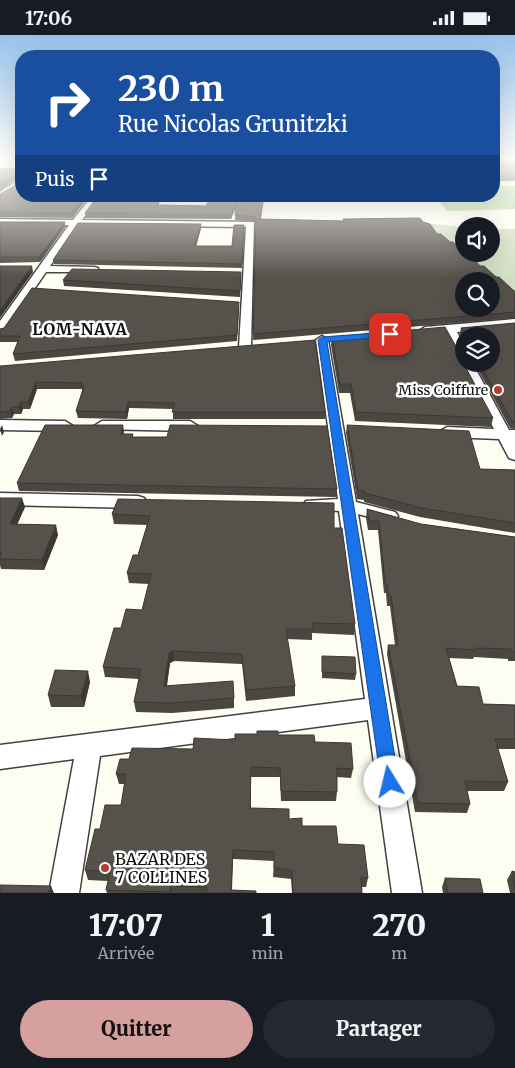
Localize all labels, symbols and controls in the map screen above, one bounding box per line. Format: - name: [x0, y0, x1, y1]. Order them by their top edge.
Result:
- text: 17:06: [25, 6, 72, 30]
- text: 230 m: [118, 67, 224, 111]
- icon: right: [35, 70, 100, 135]
- text: Rue Nicolas Grunitzki: [118, 110, 348, 138]
- icon: arrive: [85, 165, 113, 193]
- text: Puis: [35, 167, 75, 191]
- map controls: [455, 217, 500, 372]
- button: sound: [455, 217, 500, 262]
- button: search: [455, 272, 500, 317]
- pin: [369, 313, 411, 355]
- district label: LOM-NAVA: [32, 319, 128, 339]
- icon: arrive: [376, 320, 404, 348]
- button: layers: [455, 327, 500, 372]
- place label: Miss Coiffure: [398, 381, 488, 399]
- marker: Miss Coiffure: [492, 384, 504, 396]
- position arrow: [363, 755, 415, 807]
- place label: BAZAR DES 7 COLLINES: [115, 849, 207, 887]
- marker: BAZAR DES 7 COLLINES: [99, 862, 111, 874]
- text: 17:07: [89, 906, 163, 944]
- text: 1: [261, 906, 275, 944]
- text: 270: [372, 906, 426, 944]
- text: Arrivée: [98, 943, 154, 963]
- text: min: [252, 943, 283, 963]
- text: m: [391, 943, 407, 963]
- button: Quitter: [20, 1000, 253, 1058]
- button: Partager: [263, 1000, 495, 1058]

